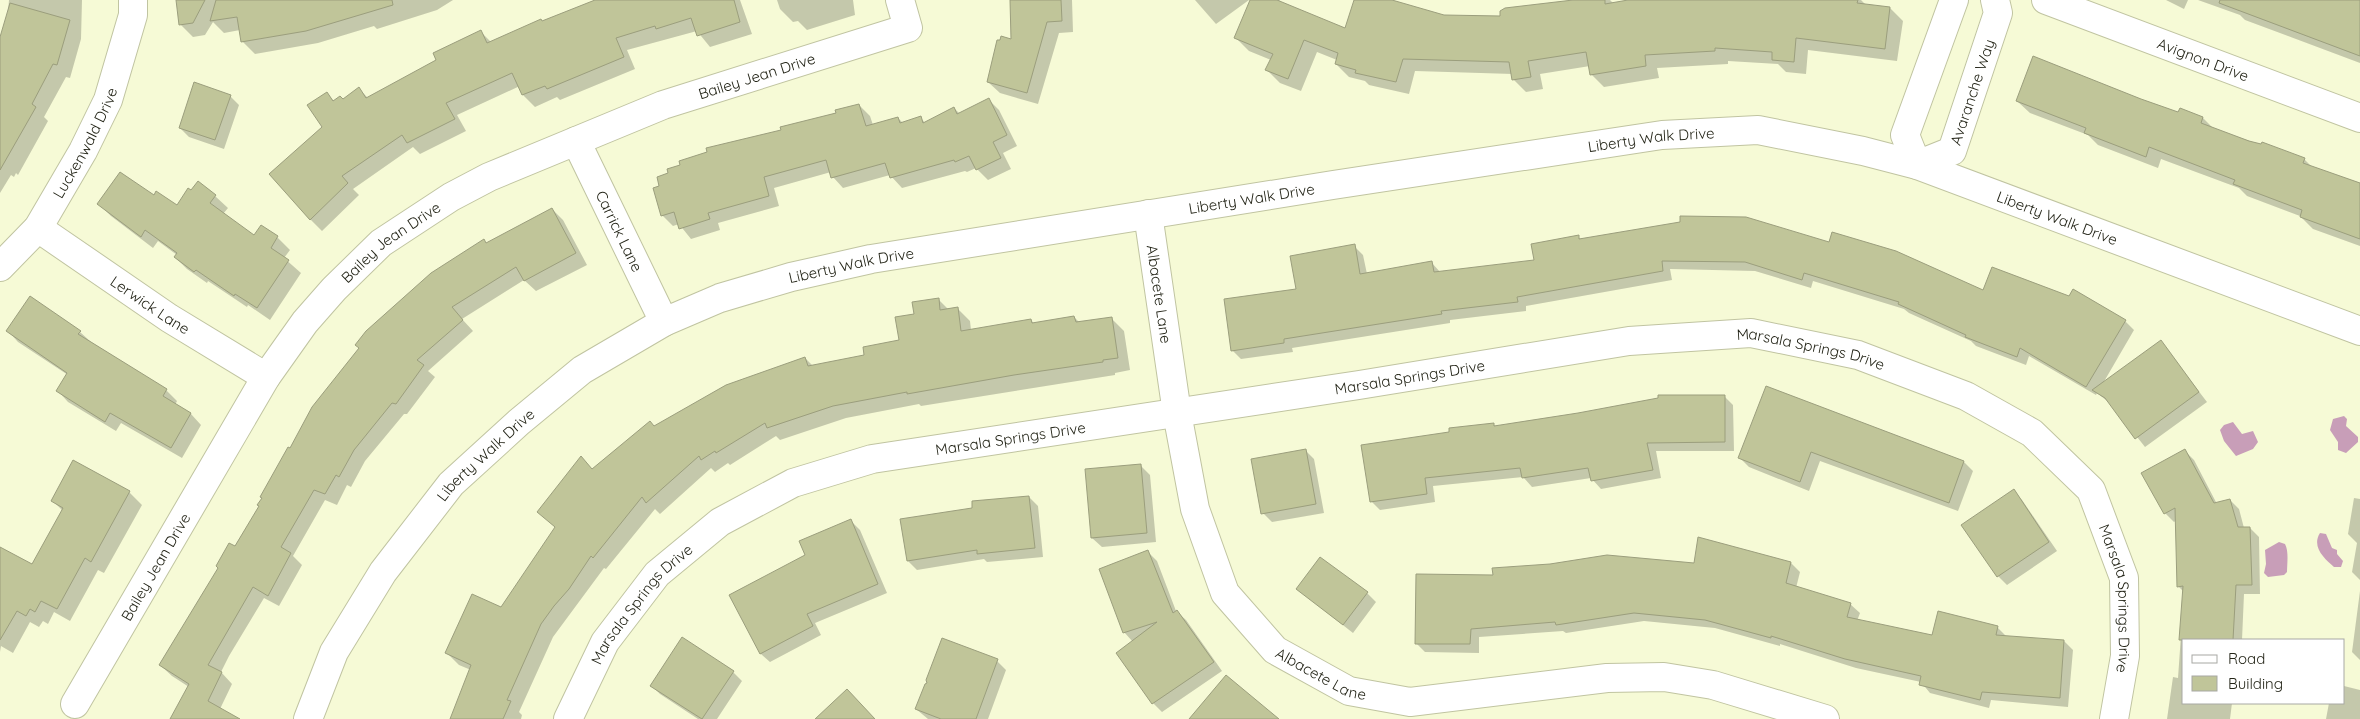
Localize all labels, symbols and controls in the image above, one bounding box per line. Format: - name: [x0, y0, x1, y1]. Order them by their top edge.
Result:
- street label: Avignon Drive: [2155, 33, 2252, 85]
- street label: Avaranche Way: [1945, 36, 1998, 147]
- street label: Bailey Jean Drive: [696, 48, 818, 103]
- street label: Luckenwald Drive: [48, 85, 121, 201]
- street label: Liberty Walk Drive: [1586, 123, 1715, 156]
- street label: Liberty Walk Drive: [1187, 179, 1316, 218]
- street label: Liberty Walk Drive: [1994, 186, 2120, 249]
- street label: Carrick Lane: [592, 187, 647, 275]
- street label: Bailey Jean Drive: [337, 197, 444, 287]
- street label: Liberty Walk Drive: [787, 243, 915, 287]
- street label: Albacete Lane: [1143, 244, 1176, 345]
- street label: Lerwick Lane: [107, 271, 193, 338]
- street label: Marsala Springs Drive: [1736, 323, 1888, 374]
- street label: Marsala Springs Drive: [1333, 355, 1486, 398]
- street label: Liberty Walk Drive: [432, 404, 538, 505]
- street label: Marsala Springs Drive: [934, 417, 1087, 459]
- street label: Bailey Jean Drive: [116, 509, 194, 624]
- street label: Marsala Springs Drive: [2095, 521, 2135, 674]
- street label: Marsala Springs Drive: [586, 539, 696, 667]
- legend: [2182, 639, 2345, 704]
- street label: Albacete Lane: [1273, 643, 1368, 703]
- text: Road: [2228, 649, 2265, 668]
- text: Building: [2228, 674, 2283, 693]

